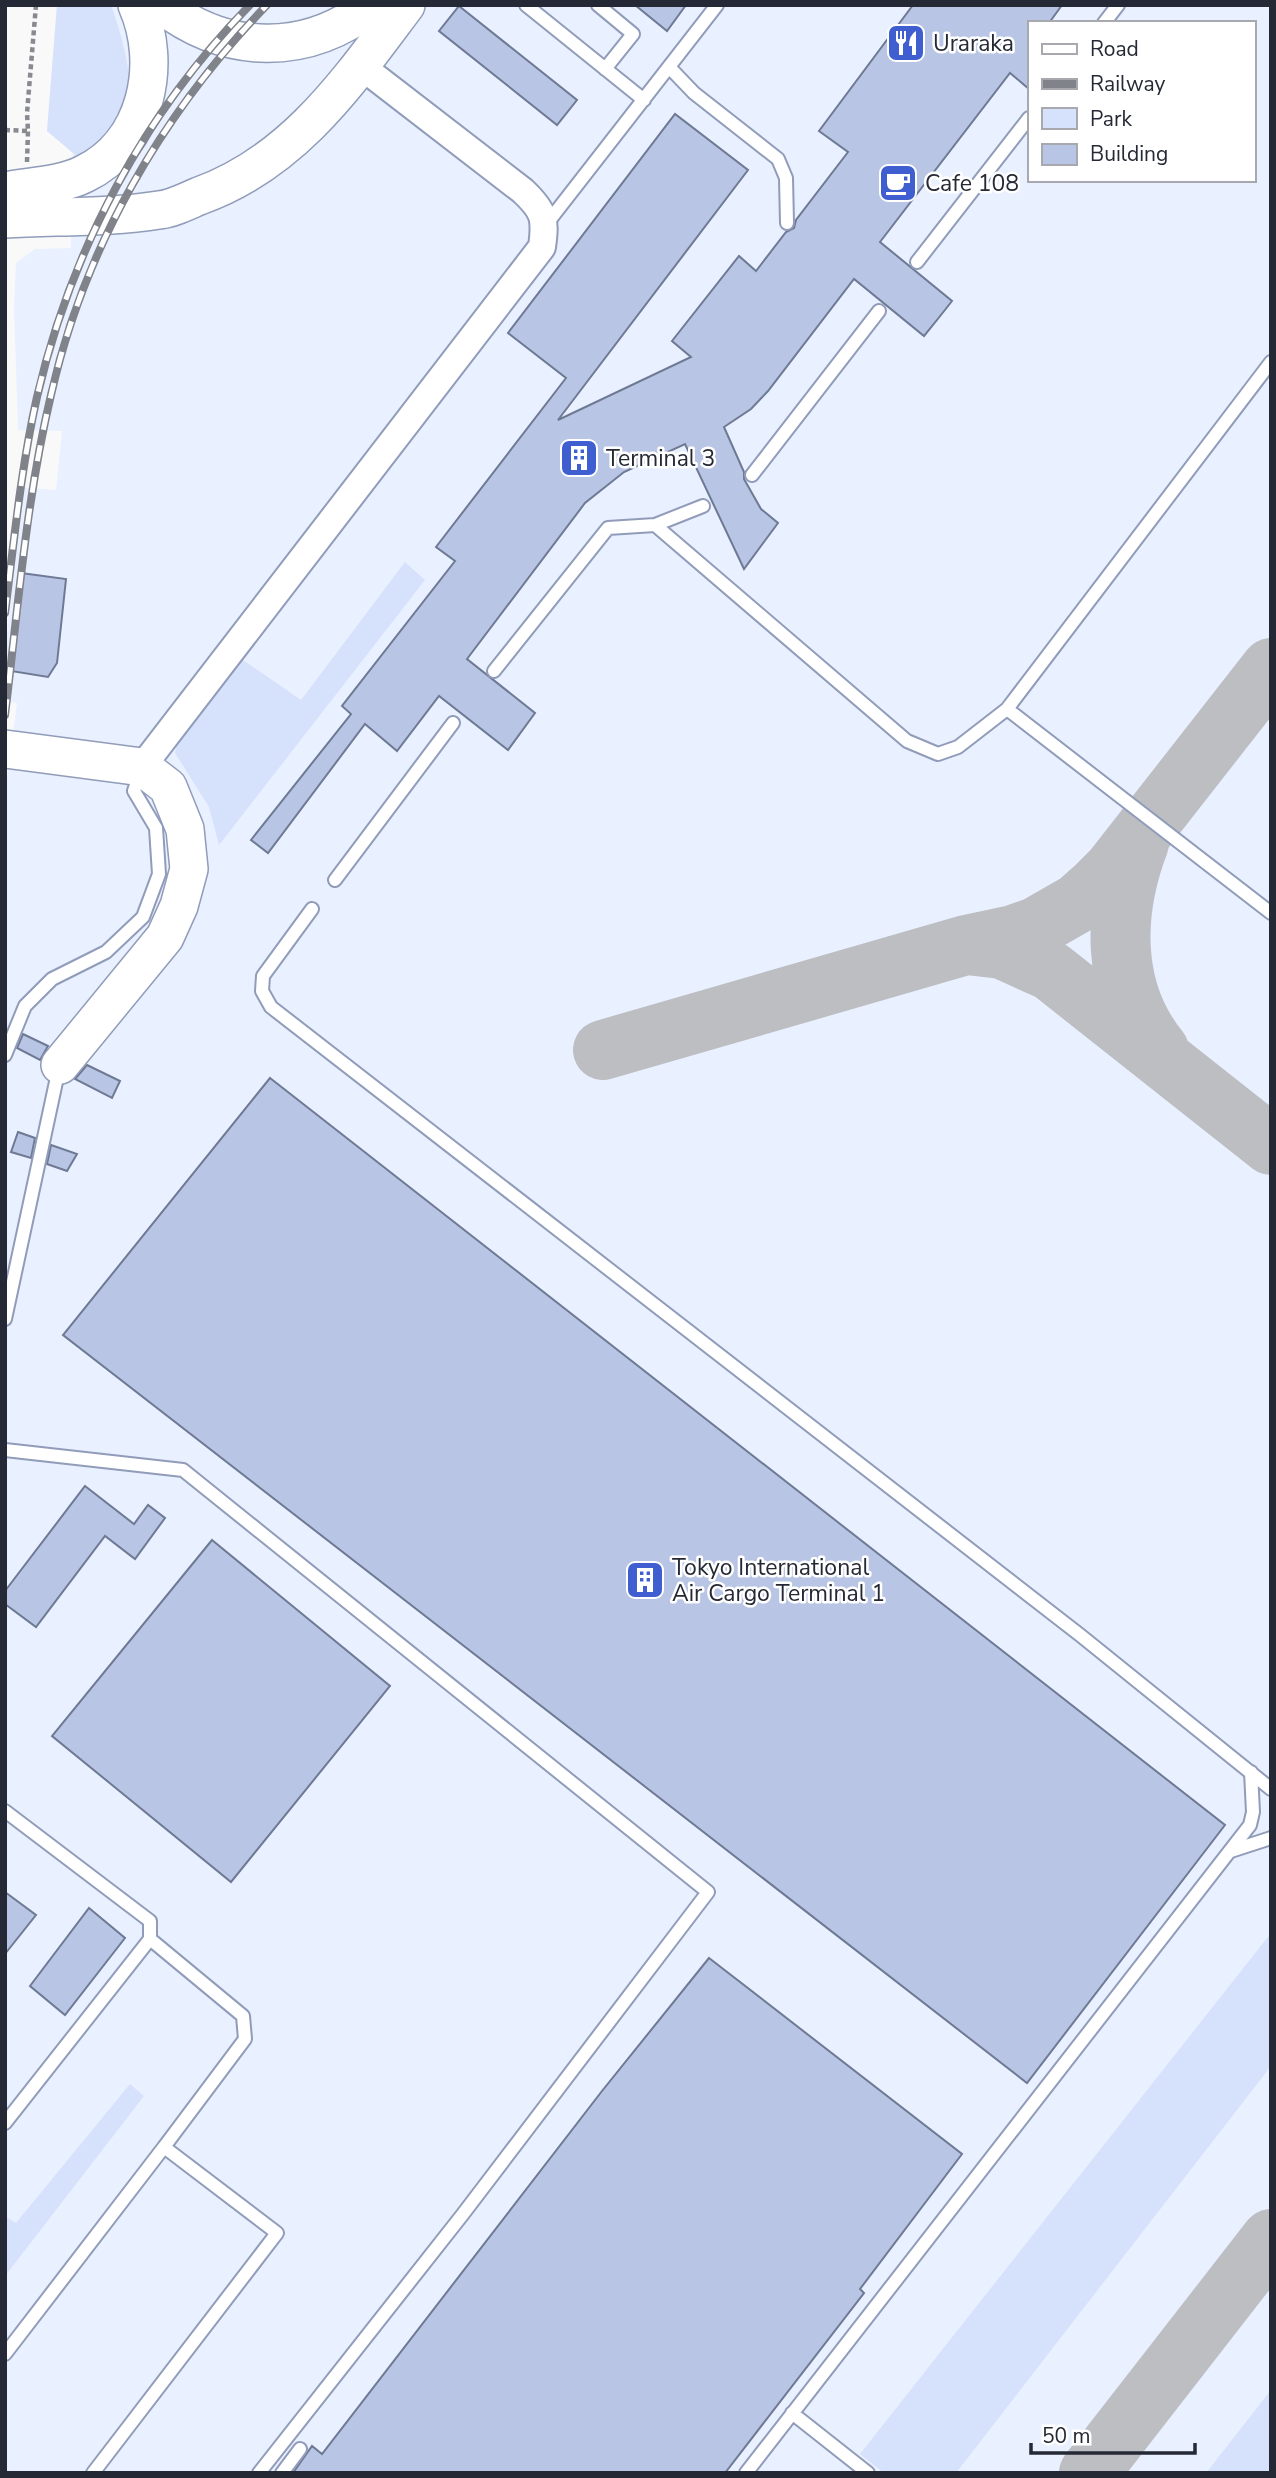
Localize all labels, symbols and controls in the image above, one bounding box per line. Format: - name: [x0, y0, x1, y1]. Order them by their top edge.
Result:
- legend: [1028, 21, 1255, 182]
- restaurant icon: Uraraka: [885, 22, 927, 64]
- place label: Uraraka: [933, 28, 1014, 59]
- text: Road: [1090, 35, 1139, 63]
- text: Railway: [1090, 70, 1165, 98]
- text: Park: [1090, 105, 1132, 133]
- text: Building: [1090, 140, 1168, 168]
- cafe icon: Cafe 108: [877, 162, 919, 204]
- place label: Cafe 108: [925, 168, 1019, 199]
- building icon: Terminal 3: [558, 437, 600, 479]
- place label: Terminal 3: [606, 443, 715, 474]
- place label: Tokyo International Air Cargo Terminal 1: [672, 1552, 885, 1609]
- building icon: Tokyo International Air Cargo Terminal 1: [624, 1559, 666, 1601]
- scale bar: [1031, 2412, 1196, 2456]
- text: 50 m: [1042, 2422, 1091, 2450]

